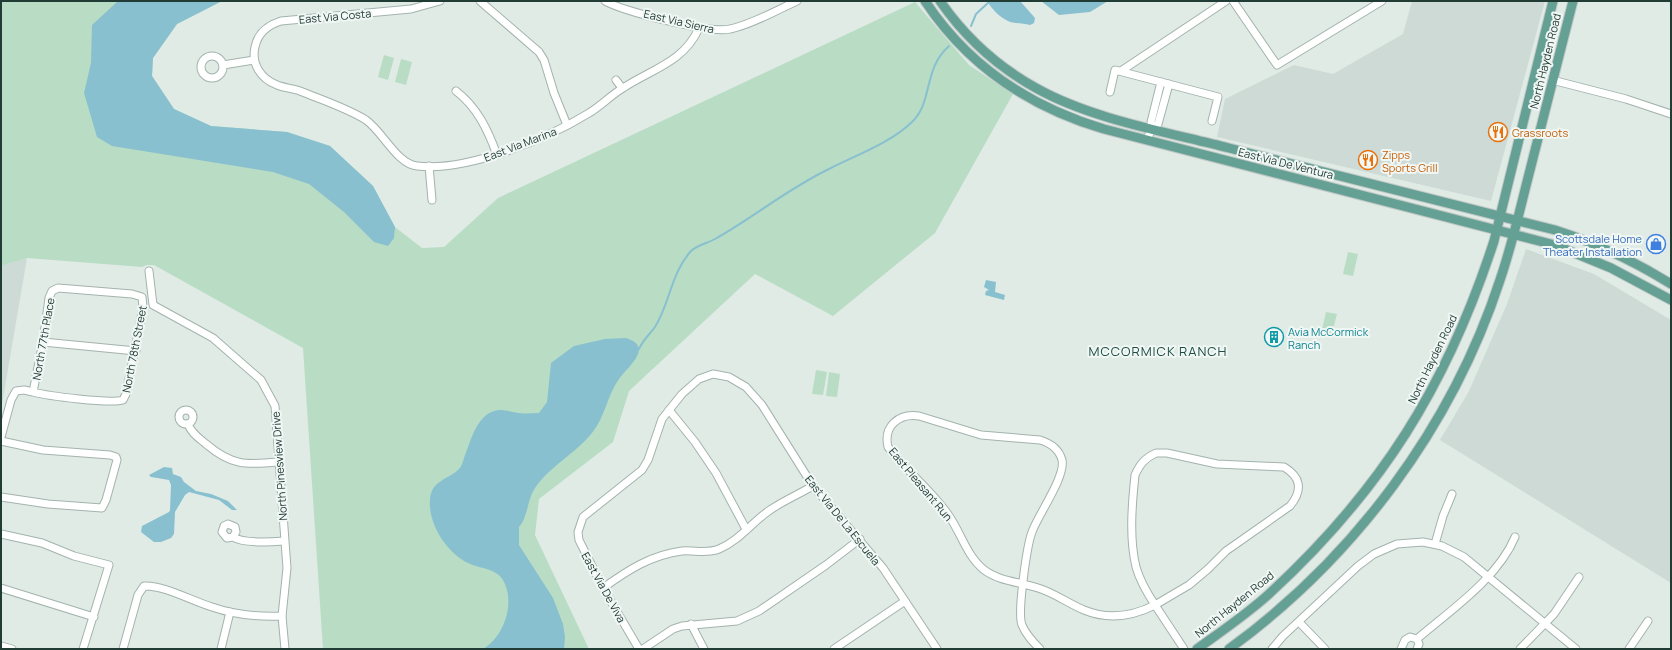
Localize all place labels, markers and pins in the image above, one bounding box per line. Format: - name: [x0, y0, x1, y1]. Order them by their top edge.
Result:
- restaurant icon: Grassroots: [1487, 121, 1509, 143]
- place label: Grassroots: [1512, 125, 1568, 140]
- place label: Zipps Sports Grill: [1382, 147, 1438, 175]
- restaurant icon: Zipps Sports Grill: [1357, 149, 1379, 171]
- place label: Scottsdale Home Theater Installation: [1543, 231, 1643, 259]
- shop icon: Scottsdale Home Theater Installation: [1645, 233, 1667, 255]
- place label: Avia McCormick Ranch: [1288, 324, 1369, 352]
- building icon: Avia McCormick Ranch: [1263, 326, 1285, 348]

